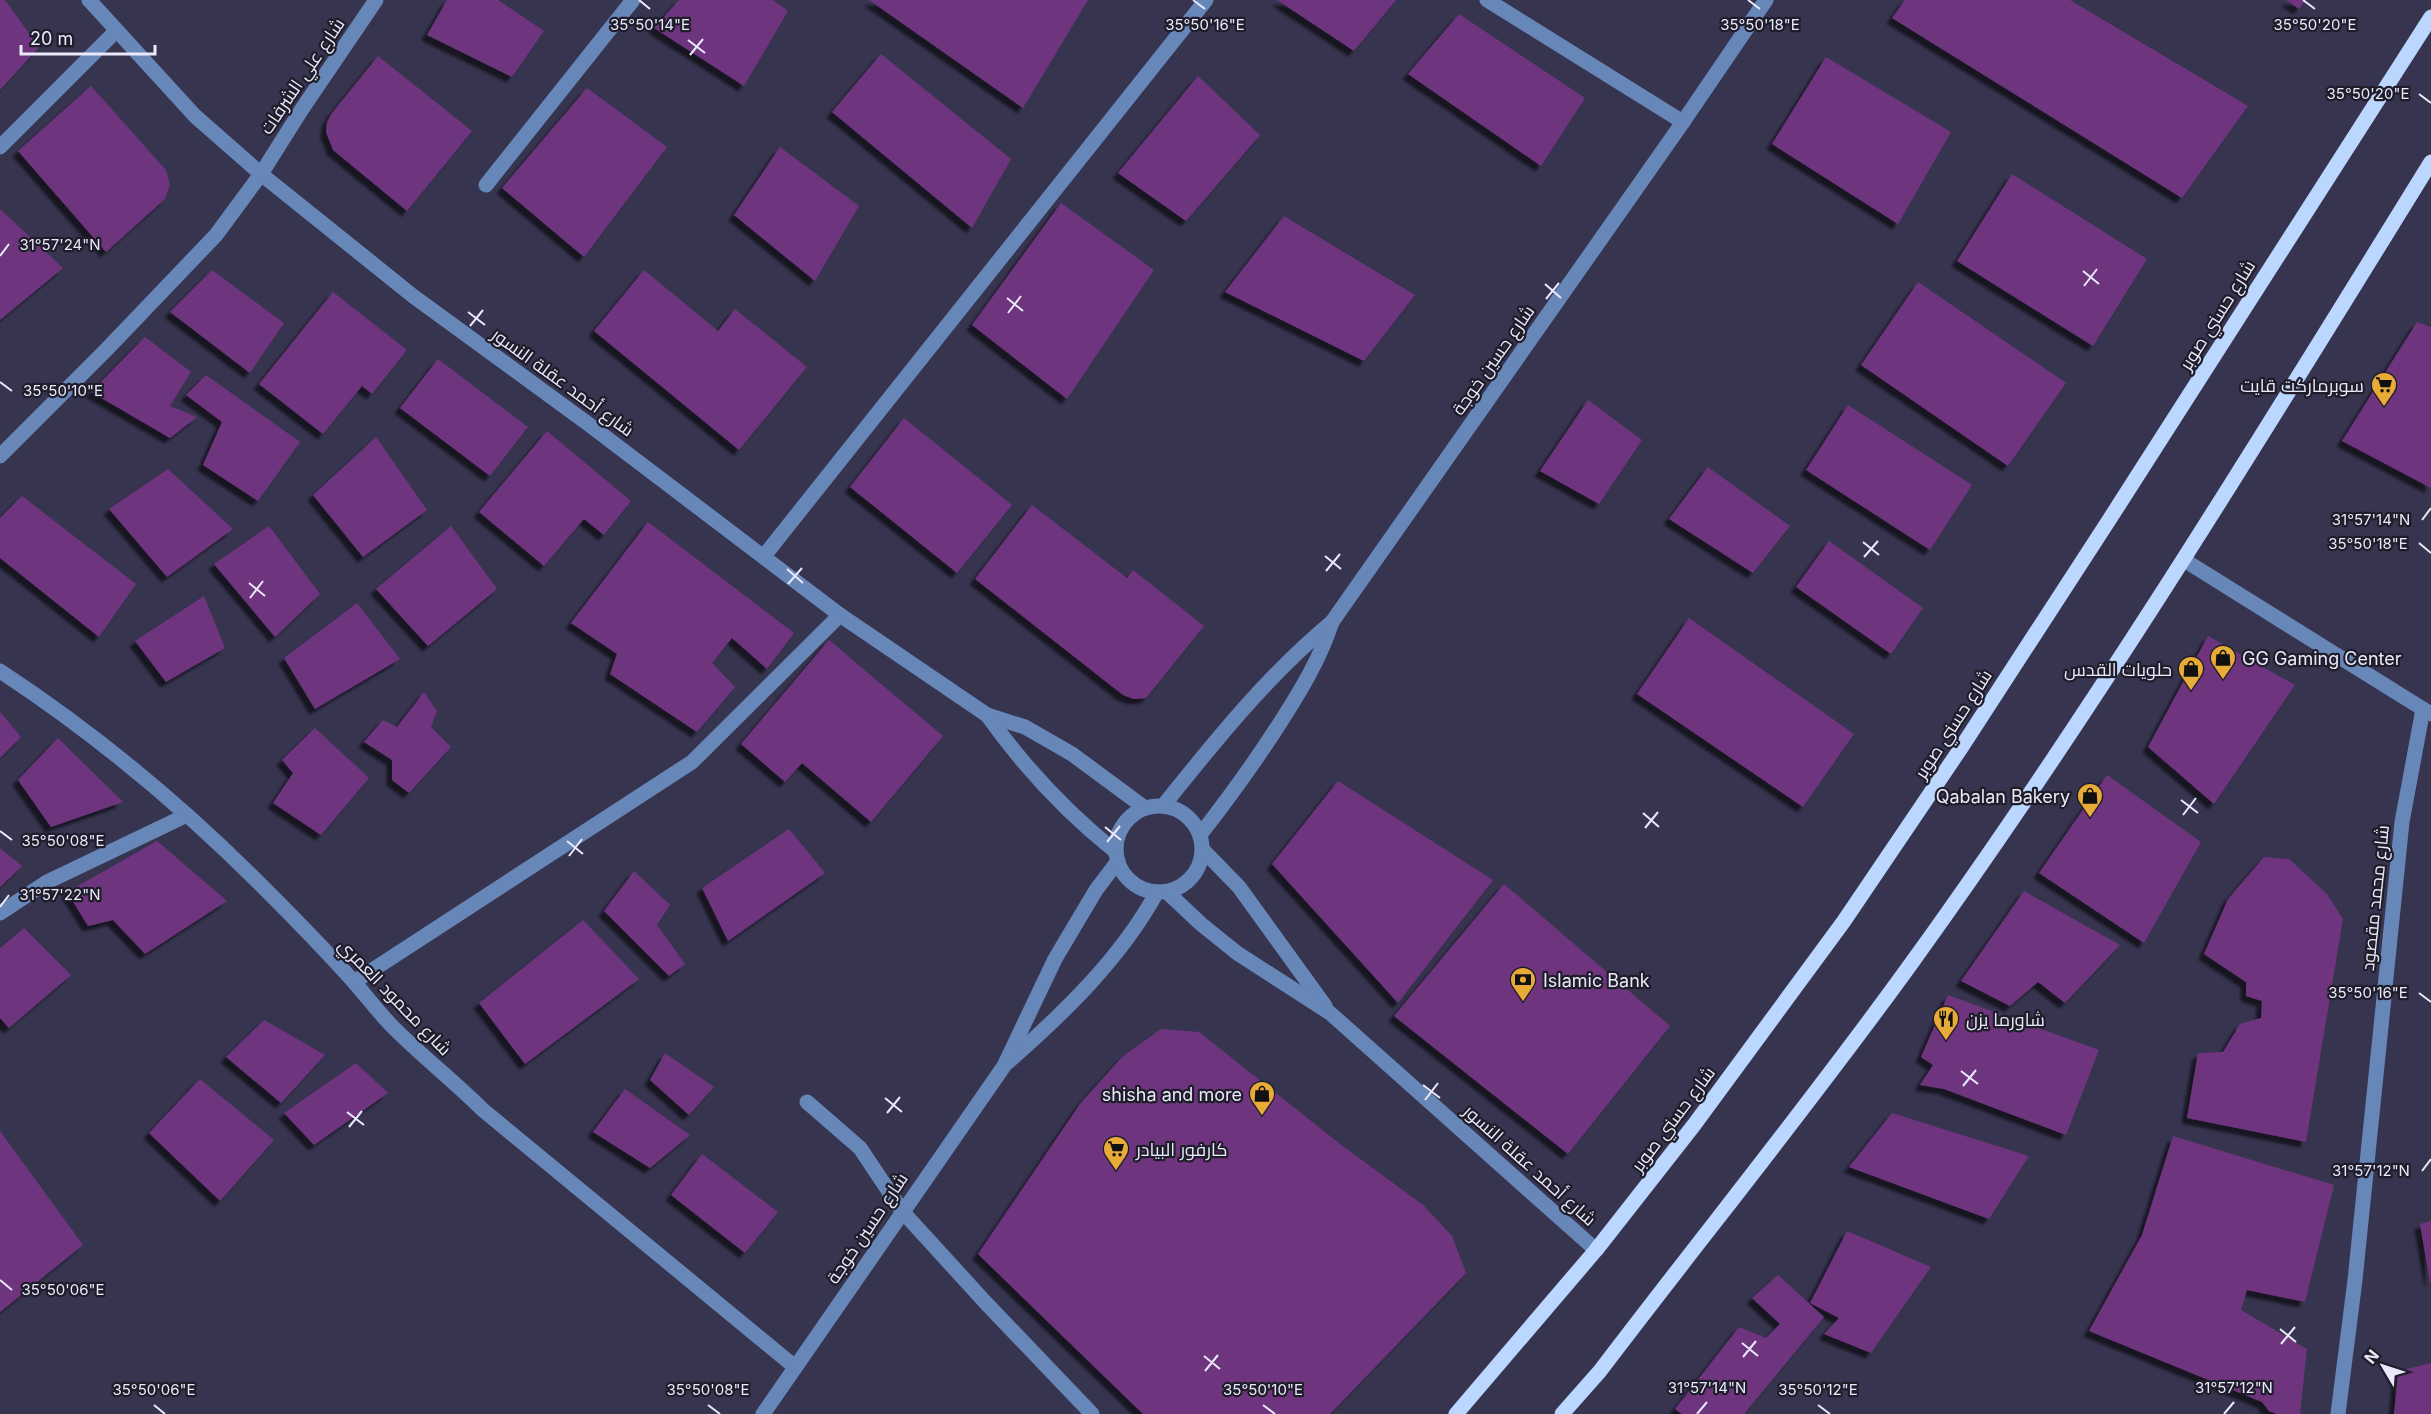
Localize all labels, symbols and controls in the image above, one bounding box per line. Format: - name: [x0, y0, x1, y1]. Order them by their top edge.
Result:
- street label: شارع علي الشرفات: [255, 14, 352, 140]
- text: 35°50'14"E: [610, 15, 690, 34]
- text: 35°50'16"E: [1165, 15, 1245, 34]
- text: 35°50'18"E: [1720, 15, 1800, 34]
- text: 35°50'20"E: [2274, 15, 2356, 34]
- scale bar: [21, 18, 154, 56]
- text: 20 m: [30, 28, 73, 49]
- text: 35°50'20"E: [2327, 84, 2409, 103]
- text: 31°57'24"N: [19, 235, 101, 254]
- street label: شارع حسني صوبر: [2174, 256, 2263, 377]
- street label: شارع حسين خوجة: [1447, 301, 1540, 420]
- street label: شارع أحمد عقلة النسور: [486, 323, 638, 442]
- supermarket icon: سوبرماركت قايت: [2369, 370, 2399, 408]
- place label: سوبرماركت قايت: [2240, 375, 2364, 397]
- text: 35°50'10"E: [23, 381, 103, 400]
- text: 31°57'14"N: [2332, 510, 2410, 529]
- text: 35°50'18"E: [2328, 534, 2408, 553]
- shop icon: GG Gaming Center: [2208, 643, 2238, 681]
- place label: GG Gaming Center: [2242, 648, 2402, 669]
- shop icon: حلويات القدس: [2176, 654, 2206, 692]
- place label: حلويات القدس: [2064, 659, 2172, 681]
- street label: شارع حسني صوبر: [1909, 666, 1999, 786]
- shop icon: Qabalan Bakery: [2075, 781, 2105, 819]
- place label: Qabalan Bakery: [1936, 786, 2070, 807]
- street label: شارع محمد مقصود: [2357, 824, 2395, 972]
- text: 35°50'08"E: [21, 831, 105, 850]
- text: 31°57'22"N: [20, 885, 100, 904]
- street label: شارع محمود العمري: [331, 934, 456, 1062]
- bank icon: Islamic Bank: [1508, 965, 1538, 1003]
- place label: Islamic Bank: [1543, 970, 1650, 991]
- text: 35°50'16"E: [2328, 983, 2408, 1002]
- restaurant icon: شاورما يزن: [1931, 1004, 1961, 1042]
- place label: شاورما يزن: [1966, 1009, 2045, 1031]
- street label: شارع حسني صوبر: [1626, 1062, 1722, 1179]
- shop icon: shisha and more: [1247, 1079, 1277, 1117]
- place label: shisha and more: [1102, 1084, 1242, 1105]
- street label: شارع أحمد عقلة النسور: [1458, 1099, 1600, 1231]
- supermarket icon: كارفور البيادر: [1101, 1134, 1131, 1172]
- place label: كارفور البيادر: [1135, 1139, 1228, 1161]
- text: 31°57'12"N: [2332, 1161, 2410, 1180]
- street label: شارع حسين خوجة: [822, 1169, 913, 1289]
- text: 35°50'06"E: [21, 1280, 105, 1299]
- north arrow: [2353, 1336, 2413, 1396]
- text: N: [2360, 1346, 2383, 1368]
- text: 31°57'14"N: [1668, 1378, 1746, 1397]
- text: 31°57'12"N: [2195, 1378, 2273, 1397]
- text: 35°50'06"E: [112, 1380, 196, 1399]
- text: 35°50'08"E: [666, 1380, 750, 1399]
- text: 35°50'10"E: [1223, 1380, 1303, 1399]
- text: 35°50'12"E: [1778, 1380, 1858, 1399]

